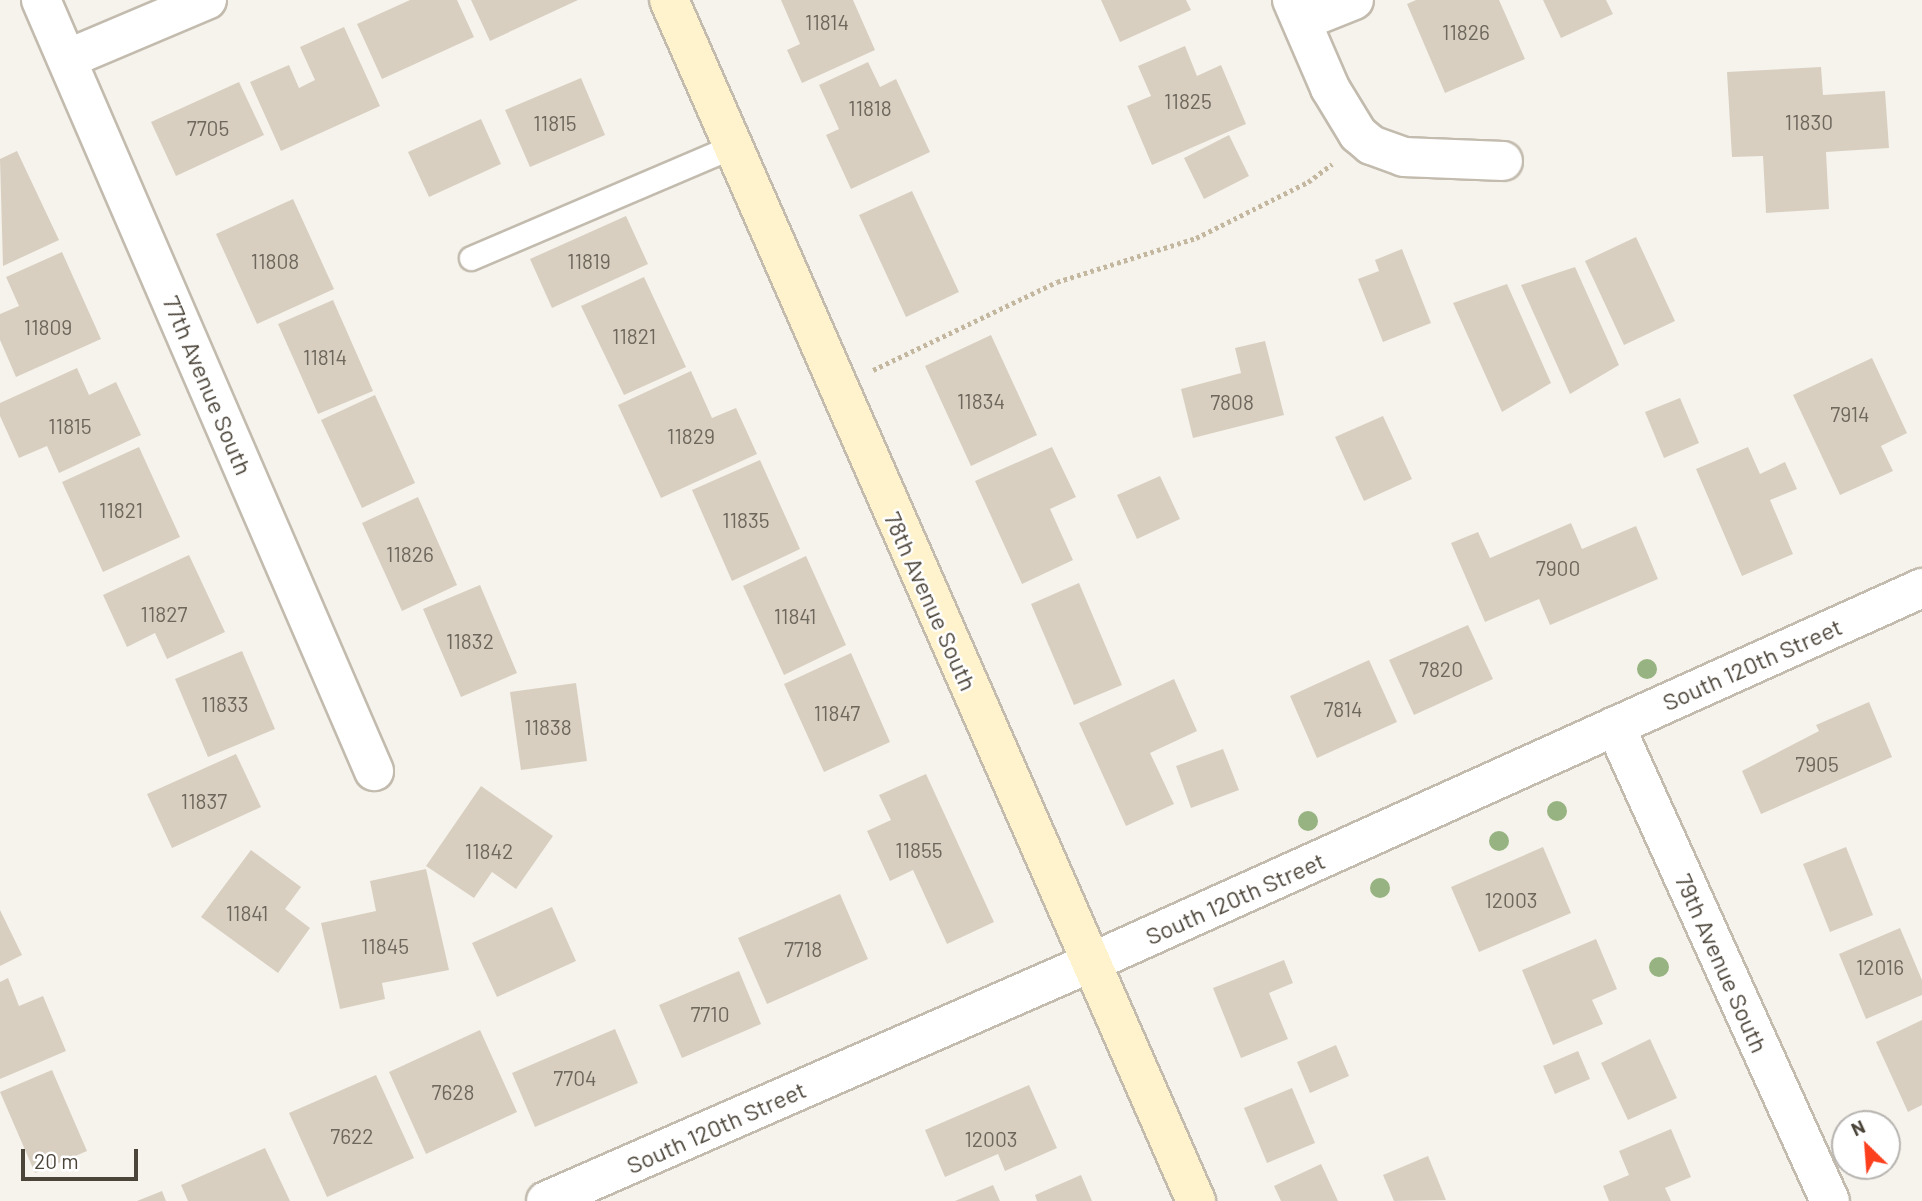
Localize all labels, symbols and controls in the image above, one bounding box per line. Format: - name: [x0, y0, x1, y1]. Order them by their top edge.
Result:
- house number: 11814: [805, 9, 849, 35]
- house number: 11826: [1442, 19, 1490, 45]
- house number: 11825: [1164, 88, 1212, 114]
- house number: 11818: [848, 95, 892, 121]
- house number: 11830: [1785, 109, 1833, 135]
- house number: 11815: [533, 110, 577, 136]
- house number: 7705: [187, 115, 229, 141]
- house number: 11808: [251, 248, 299, 274]
- house number: 11819: [567, 248, 611, 274]
- street label: 77th Avenue South: [157, 291, 259, 479]
- house number: 11809: [24, 314, 72, 340]
- house number: 11821: [612, 323, 656, 349]
- house number: 11814: [303, 344, 347, 370]
- house number: 11834: [957, 388, 1005, 414]
- house number: 7808: [1210, 389, 1254, 415]
- house number: 7914: [1830, 401, 1870, 427]
- house number: 11815: [48, 413, 92, 439]
- house number: 11829: [667, 423, 715, 449]
- house number: 11821: [99, 497, 143, 523]
- house number: 11835: [722, 507, 770, 533]
- street label: 78th Avenue South: [879, 507, 983, 695]
- house number: 11826: [386, 541, 434, 567]
- house number: 7900: [1536, 555, 1580, 581]
- house number: 11827: [141, 601, 187, 627]
- house number: 11841: [774, 603, 816, 629]
- street label: South 120th Street: [1658, 612, 1846, 716]
- house number: 11832: [446, 628, 494, 654]
- house number: 7820: [1419, 656, 1463, 682]
- house number: 11833: [201, 691, 249, 717]
- house number: 7814: [1323, 696, 1363, 722]
- house number: 11847: [814, 700, 860, 726]
- house number: 11838: [524, 714, 572, 740]
- house number: 7905: [1795, 751, 1839, 777]
- house number: 11837: [181, 788, 227, 814]
- house number: 11855: [895, 837, 943, 863]
- house number: 11842: [465, 838, 513, 864]
- street label: South 120th Street: [1141, 846, 1329, 950]
- street label: 79th Avenue South: [1670, 869, 1774, 1057]
- house number: 12003: [1484, 887, 1538, 913]
- house number: 11841: [226, 900, 268, 926]
- house number: 11845: [361, 933, 409, 959]
- house number: 7718: [784, 936, 822, 962]
- house number: 12016: [1856, 954, 1904, 980]
- house number: 7710: [690, 1001, 730, 1027]
- house number: 7704: [553, 1065, 597, 1091]
- street label: South 120th Street: [622, 1075, 810, 1179]
- house number: 7628: [432, 1079, 474, 1105]
- north arrow: [1831, 1110, 1901, 1180]
- text: N: [1847, 1114, 1868, 1140]
- house number: 7622: [330, 1123, 374, 1149]
- house number: 12003: [964, 1126, 1018, 1152]
- scale bar: [24, 1134, 142, 1178]
- text: 20 m: [34, 1148, 79, 1173]

